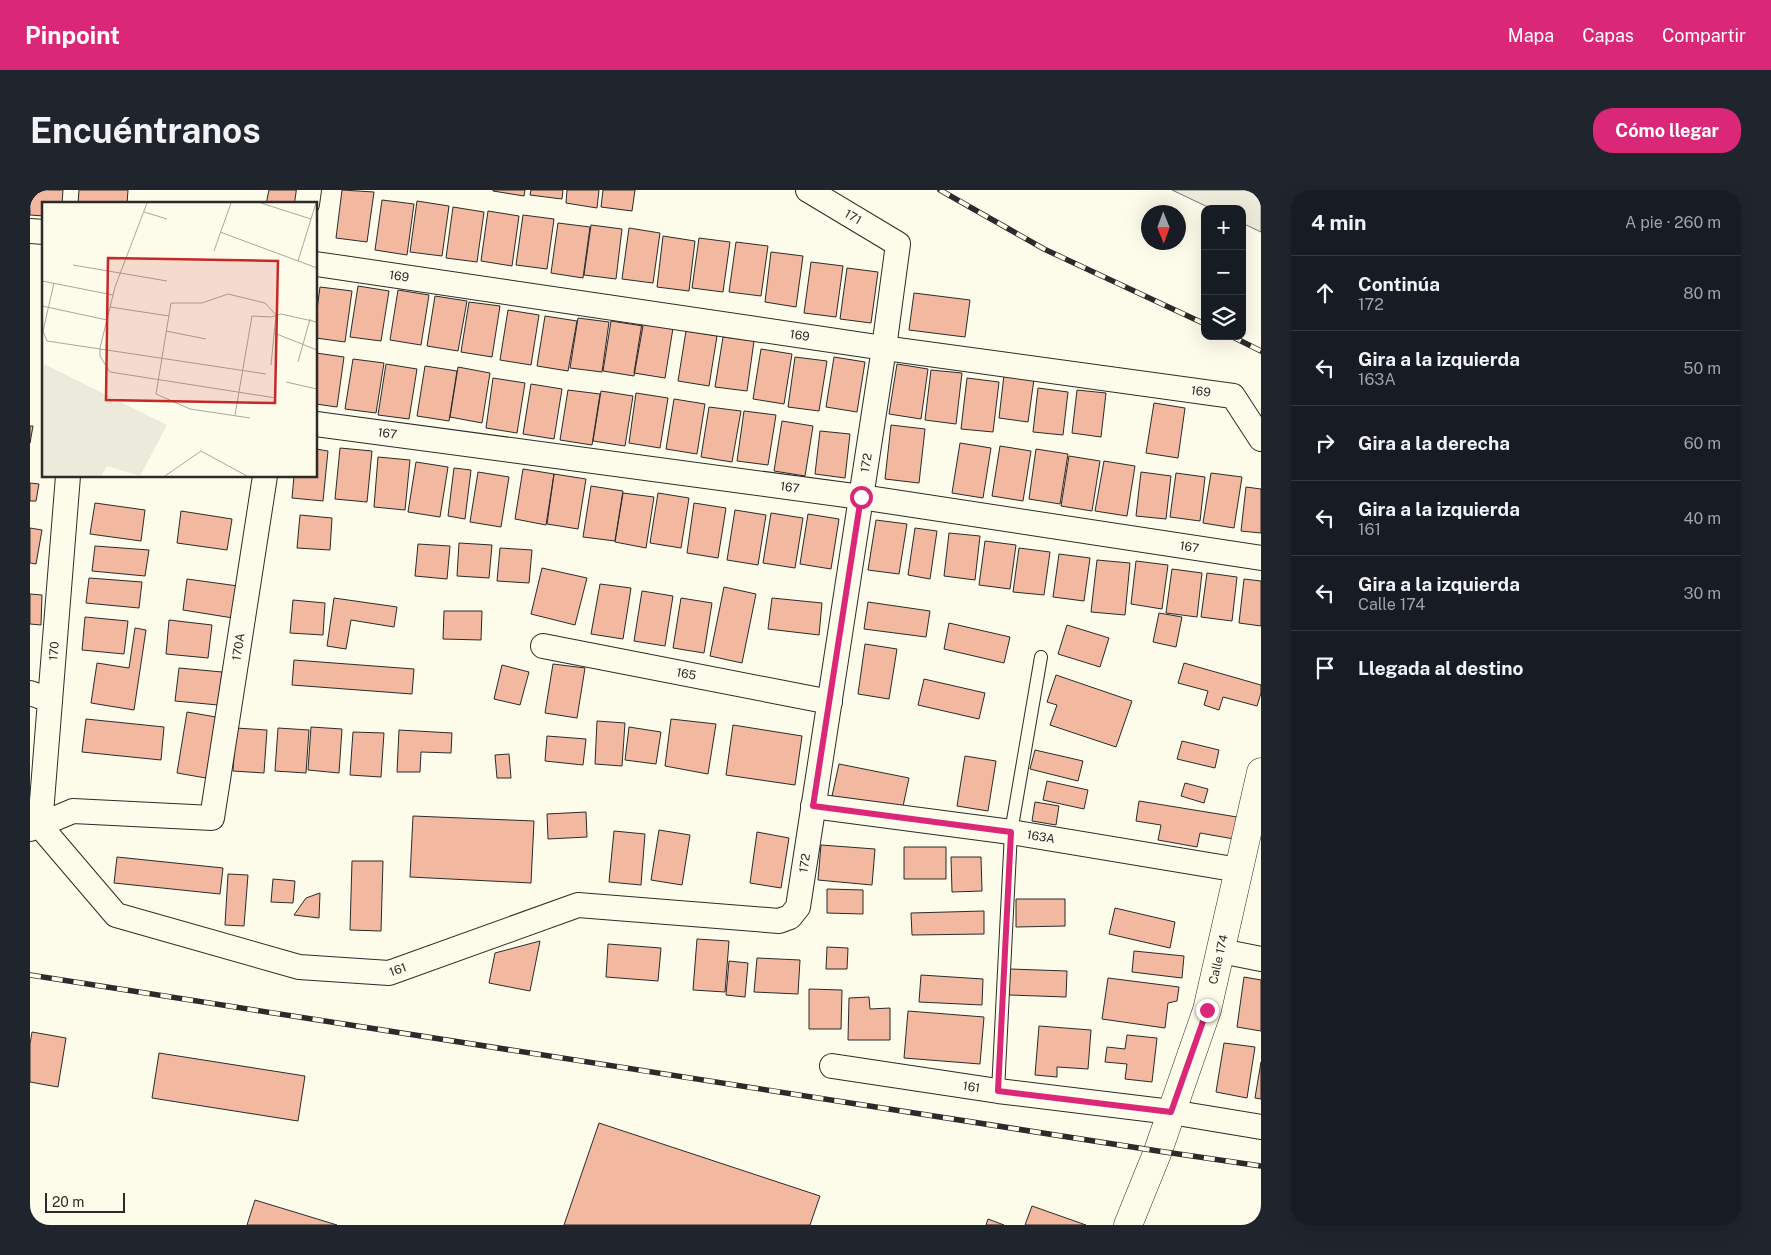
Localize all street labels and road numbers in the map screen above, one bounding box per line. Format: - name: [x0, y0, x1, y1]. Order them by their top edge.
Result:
- street label: 171: [842, 207, 864, 227]
- street label: 169: [388, 268, 410, 285]
- street label: 169: [789, 327, 811, 344]
- street label: 169: [1190, 383, 1212, 400]
- street label: 167: [377, 425, 398, 442]
- street label: 172: [858, 452, 875, 473]
- street label: 167: [779, 479, 800, 496]
- street label: 167: [1179, 539, 1200, 555]
- street label: 170A: [229, 632, 248, 662]
- street label: 170: [46, 641, 62, 661]
- street label: 165: [675, 665, 698, 683]
- street label: 163A: [1026, 828, 1057, 846]
- street label: 172: [796, 852, 813, 874]
- street label: Calle 174: [1206, 933, 1231, 986]
- street label: 161: [387, 960, 408, 979]
- street label: 161: [962, 1079, 981, 1095]

